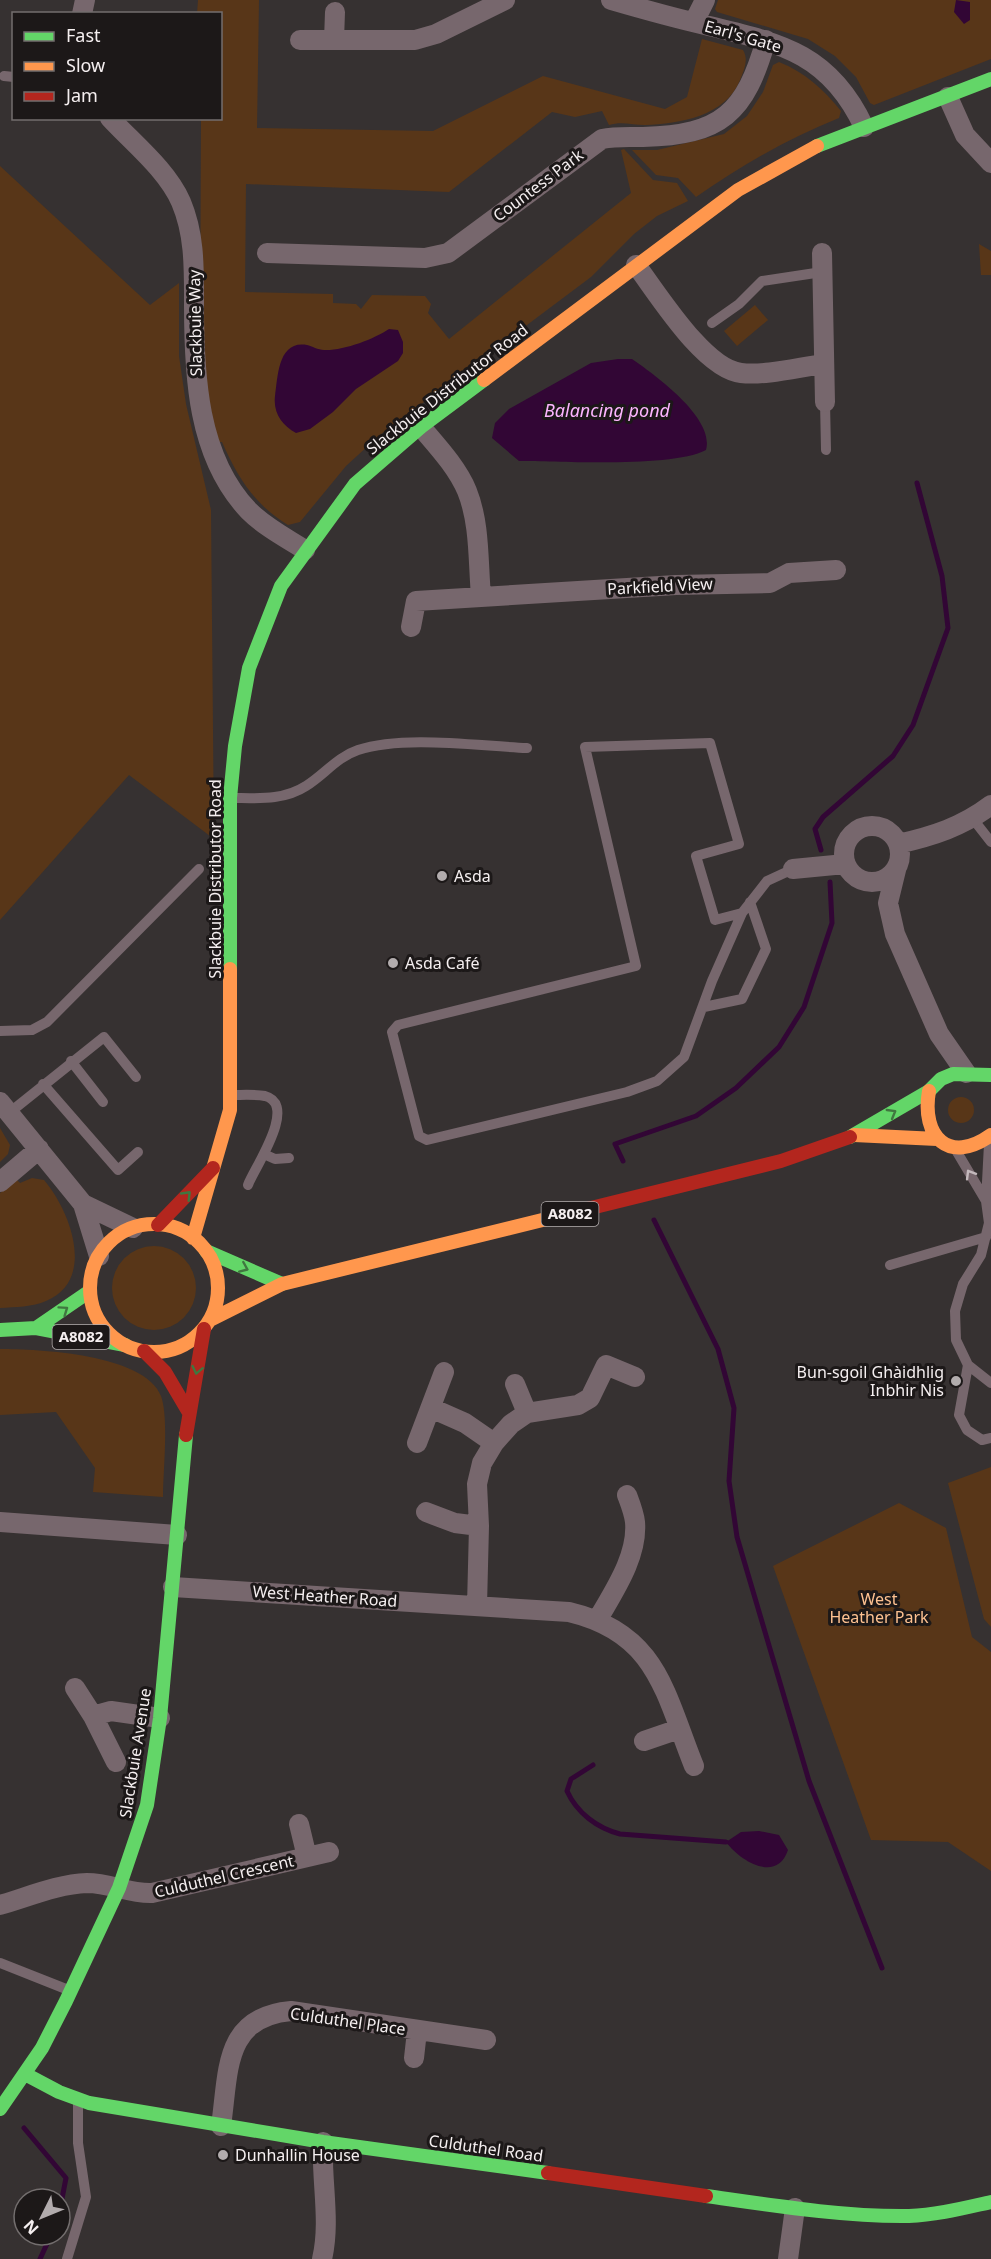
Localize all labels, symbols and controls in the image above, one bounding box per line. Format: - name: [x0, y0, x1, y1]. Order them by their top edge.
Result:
- legend: [12, 12, 222, 120]
- street label: Earl's Gate: [702, 15, 784, 57]
- text: Fast: [66, 23, 101, 47]
- text: Slow: [66, 53, 105, 77]
- text: Jam: [64, 83, 98, 107]
- street label: Countess Park: [488, 144, 588, 226]
- street label: Slackbuie Way: [183, 269, 207, 377]
- street label: Slackbuie Distributor Road: [362, 319, 532, 459]
- water label: Balancing pond: [544, 398, 671, 422]
- street label: Parkfield View: [607, 572, 714, 600]
- street label: Slackbuie Distributor Road: [204, 779, 226, 979]
- place label: Asda: [454, 865, 491, 887]
- marker: Asda: [435, 869, 449, 883]
- place label: Asda Café: [405, 952, 479, 974]
- marker: Asda Café: [386, 956, 400, 970]
- one-way arrow: [886, 1109, 896, 1120]
- one-way arrow: [965, 1170, 977, 1180]
- one-way arrow: [180, 1191, 191, 1202]
- road number: A8082: [542, 1202, 598, 1226]
- one-way arrow: [238, 1261, 249, 1273]
- one-way arrow: [57, 1306, 68, 1317]
- road number: A8082: [52, 1325, 110, 1349]
- place label: Bun-sgoil Ghàidhlig Inbhir Nis: [797, 1361, 944, 1401]
- one-way arrow: [191, 1365, 204, 1375]
- marker: Bun-sgoil Ghàidhlig Inbhir Nis: [949, 1374, 963, 1388]
- street label: West Heather Road: [252, 1580, 398, 1612]
- park label: West Heather Park: [829, 1588, 929, 1628]
- street label: Slackbuie Avenue: [114, 1686, 156, 1820]
- street label: Culduthel Crescent: [152, 1849, 296, 1903]
- street label: Culduthel Place: [289, 2002, 407, 2040]
- street label: Culduthel Road: [427, 2129, 545, 2167]
- place label: Dunhallin House: [235, 2144, 360, 2166]
- marker: Dunhallin House: [216, 2148, 230, 2162]
- north arrow: [12, 2187, 72, 2247]
- text: N: [19, 2215, 44, 2239]

